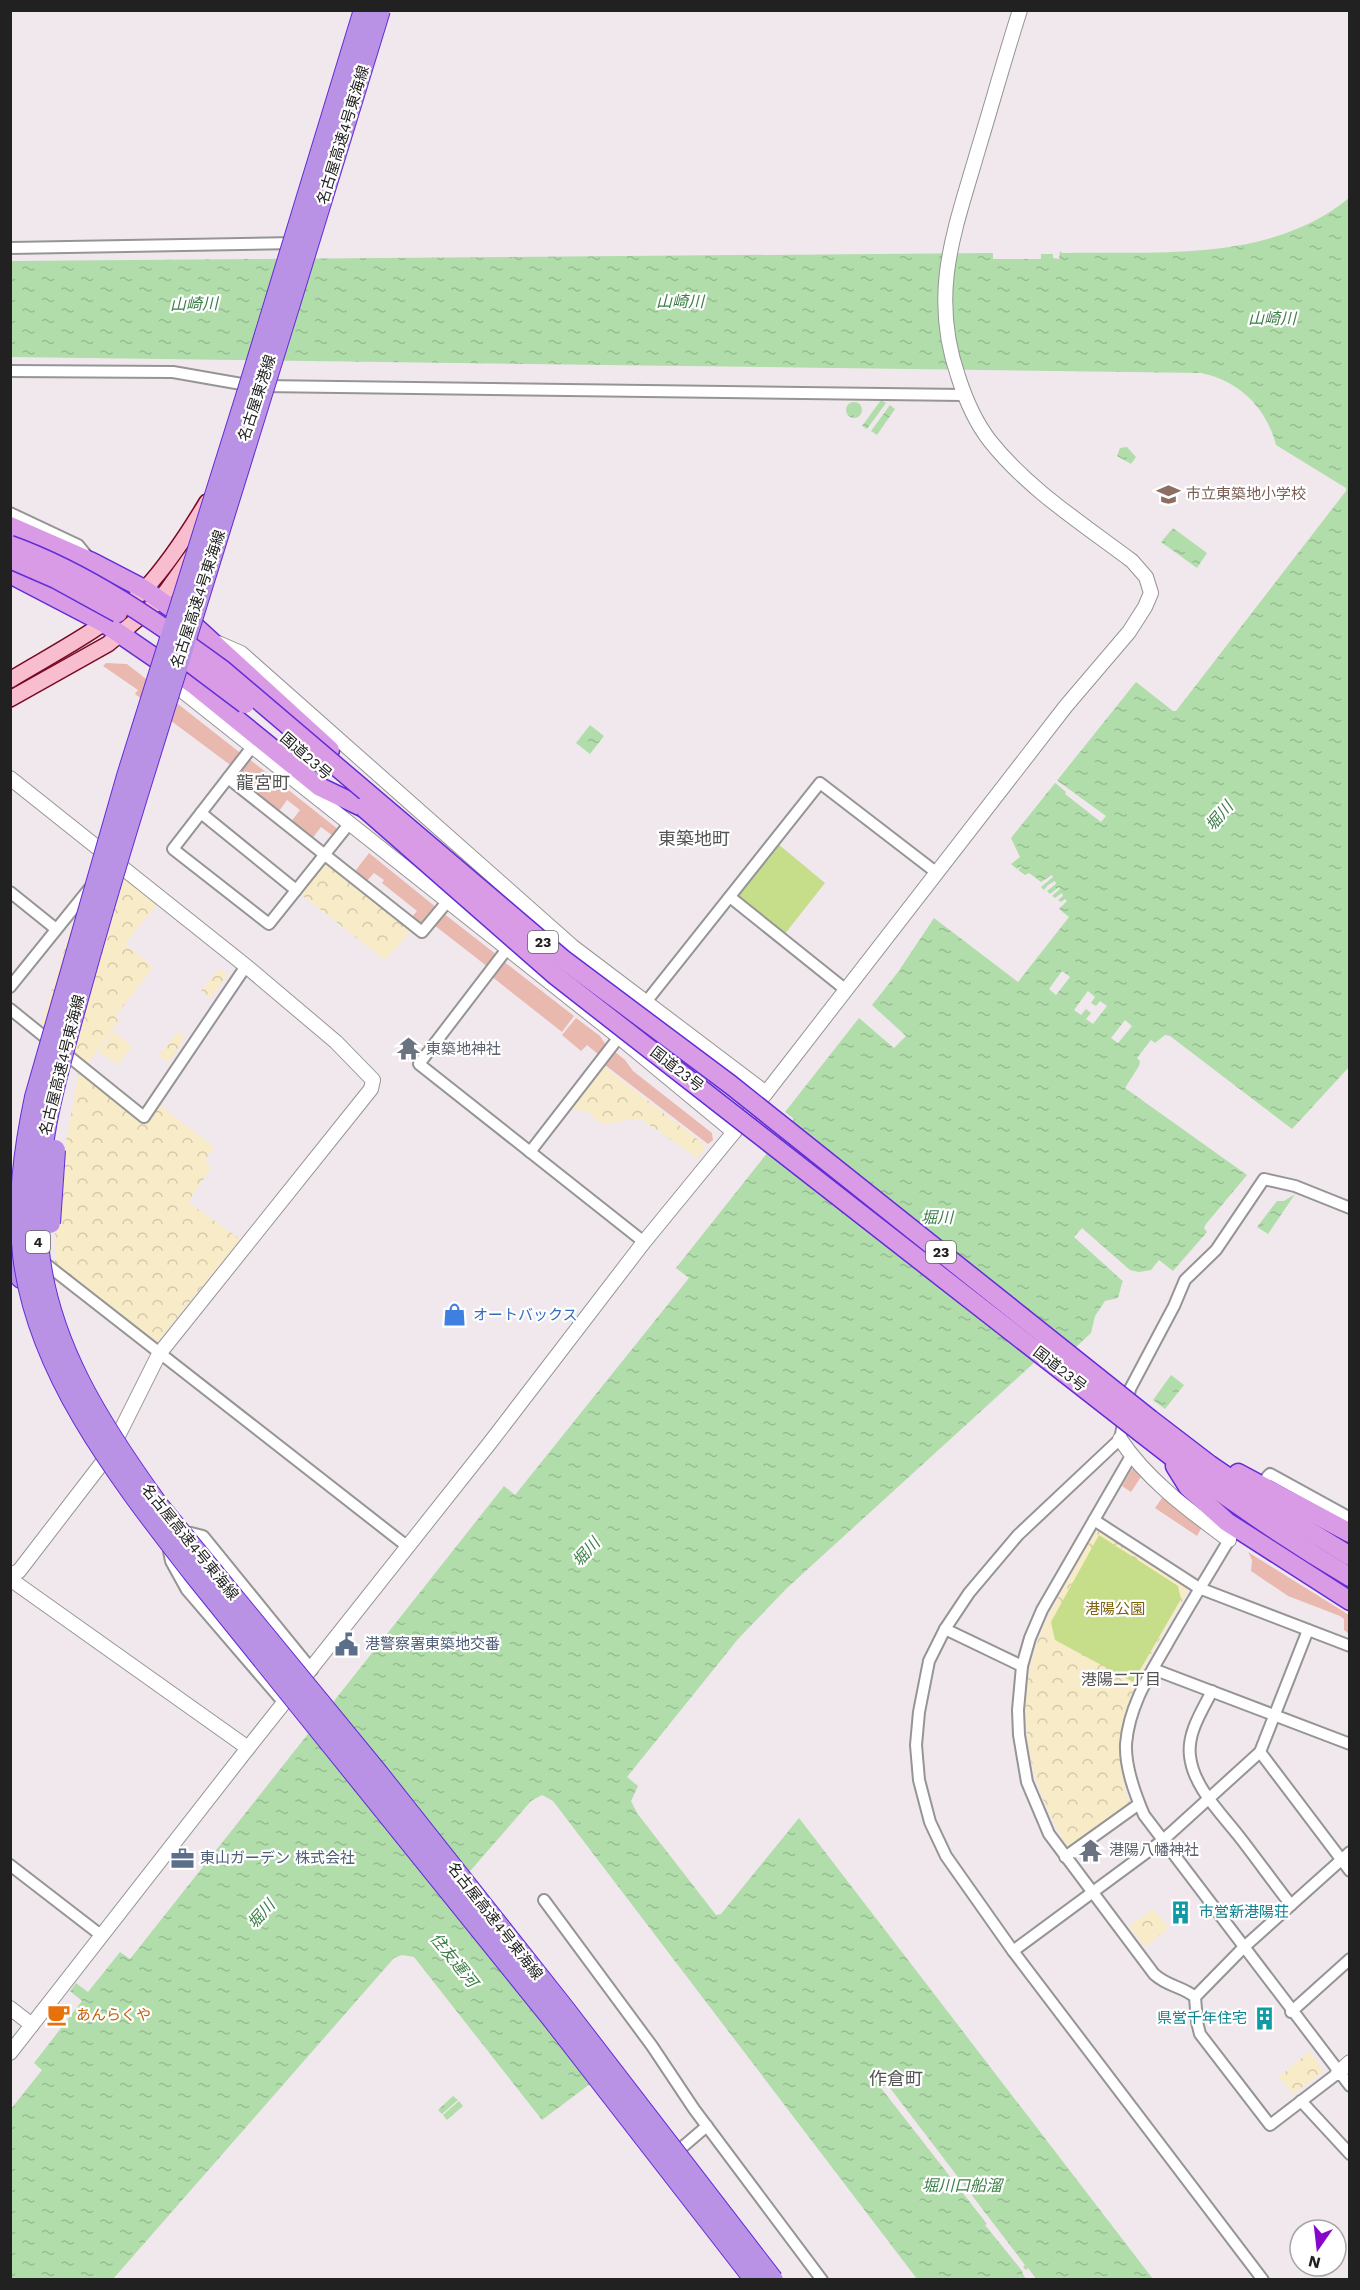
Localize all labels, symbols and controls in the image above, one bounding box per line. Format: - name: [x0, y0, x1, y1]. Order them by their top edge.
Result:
- street label: 名古屋高速4号東海線: [313, 63, 373, 207]
- water label: 山崎川: [656, 292, 706, 311]
- water label: 山崎川: [170, 294, 220, 314]
- water label: 山崎川: [1248, 309, 1298, 328]
- street label: 名古屋東港線: [235, 352, 279, 444]
- school or university icon: 市立東築地小学校: [1155, 481, 1181, 507]
- place label: 市立東築地小学校: [1186, 485, 1306, 503]
- street label: 名古屋高速4号東海線: [167, 528, 229, 670]
- street label: 国道23号: [277, 729, 335, 783]
- district label: 龍宮町: [236, 772, 290, 793]
- water label: 堀川: [1201, 796, 1238, 834]
- district label: 東築地町: [658, 828, 730, 849]
- road number: 23: [528, 931, 558, 953]
- street label: 名古屋高速4号東海線: [36, 993, 88, 1137]
- temple icon: 東築地神社: [395, 1036, 421, 1062]
- place label: 東築地神社: [426, 1040, 501, 1058]
- street label: 国道23号: [647, 1043, 707, 1095]
- water label: 堀川: [921, 1208, 955, 1227]
- road number: 4: [26, 1231, 50, 1253]
- road number: 23: [926, 1241, 956, 1263]
- shop icon: オートバックス: [442, 1302, 468, 1328]
- place label: オートバックス: [473, 1306, 578, 1324]
- street label: 国道23号: [1030, 1343, 1090, 1395]
- street label: 名古屋高速4号東海線: [138, 1480, 242, 1604]
- water label: 堀川: [568, 1532, 605, 1570]
- park label: 港陽公園: [1085, 1600, 1145, 1618]
- public building icon: 港警察署東築地交番: [334, 1631, 360, 1657]
- place label: 港警察署東築地交番: [365, 1635, 500, 1653]
- district label: 港陽二丁目: [1081, 1670, 1161, 1689]
- temple icon: 港陽八幡神社: [1078, 1837, 1104, 1863]
- place label: 港陽八幡神社: [1109, 1841, 1199, 1859]
- office icon: 東山ガーデン 株式会社: [169, 1845, 195, 1871]
- place label: 東山ガーデン 株式会社: [200, 1849, 355, 1867]
- street label: 名古屋高速4号東海線: [444, 1859, 546, 1983]
- water label: 堀川: [243, 1894, 280, 1932]
- building icon: 市営新港陽荘: [1168, 1899, 1194, 1925]
- place label: 市営新港陽荘: [1199, 1903, 1289, 1921]
- water label: 住友運河: [426, 1929, 483, 1993]
- cafe icon: あんらくや: [45, 2002, 71, 2028]
- building icon: 県営千年住宅: [1252, 2005, 1278, 2031]
- place label: あんらくや: [76, 2006, 151, 2024]
- place label: 県営千年住宅: [1157, 2009, 1247, 2027]
- district label: 作倉町: [869, 2068, 923, 2089]
- water label: 堀川口船溜: [922, 2176, 1005, 2195]
- north arrow: [1288, 2218, 1348, 2278]
- text: N: [1306, 2251, 1323, 2273]

